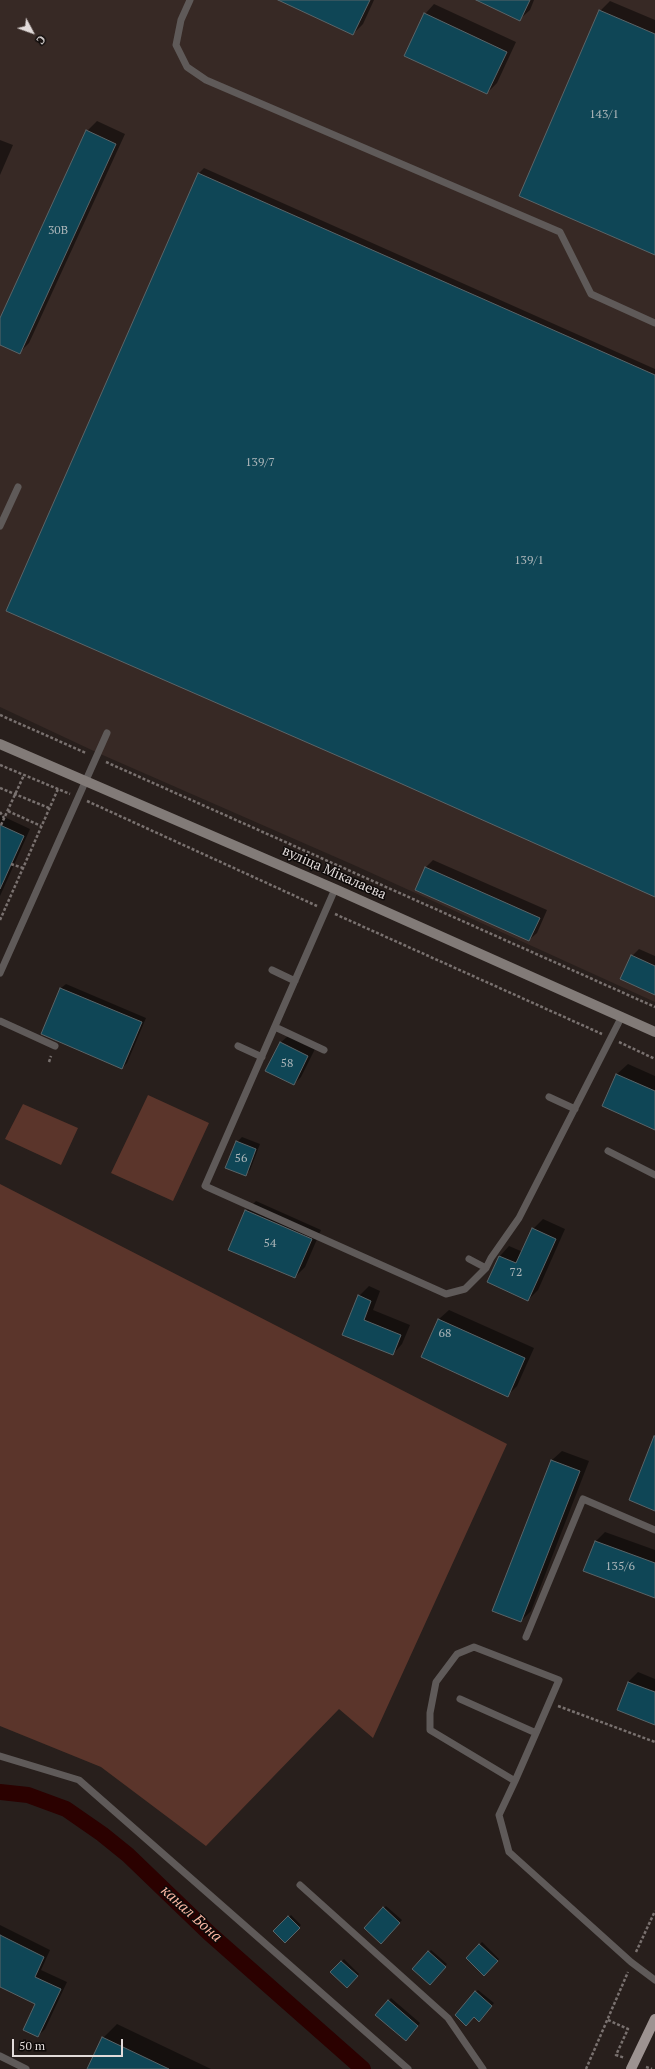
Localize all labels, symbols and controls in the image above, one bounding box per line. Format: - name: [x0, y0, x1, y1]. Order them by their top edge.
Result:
- north arrow: [12, 12, 52, 52]
- text: С: [33, 33, 49, 47]
- house number: 143/1: [589, 108, 619, 122]
- house number: 30В: [48, 224, 68, 238]
- house number: 139/7: [245, 456, 275, 470]
- house number: 139/1: [514, 554, 544, 568]
- street label: вуліца Мікалаева: [279, 843, 389, 903]
- house number: 58: [281, 1057, 293, 1071]
- house number: 56: [235, 1152, 247, 1166]
- house number: 54: [264, 1237, 276, 1251]
- house number: 72: [510, 1266, 522, 1280]
- house number: 68: [439, 1327, 451, 1341]
- house number: 135/6: [605, 1560, 635, 1574]
- water label: канал Бона: [157, 1882, 225, 1946]
- scale bar: [14, 2031, 125, 2057]
- text: 50 m: [19, 2038, 45, 2053]

